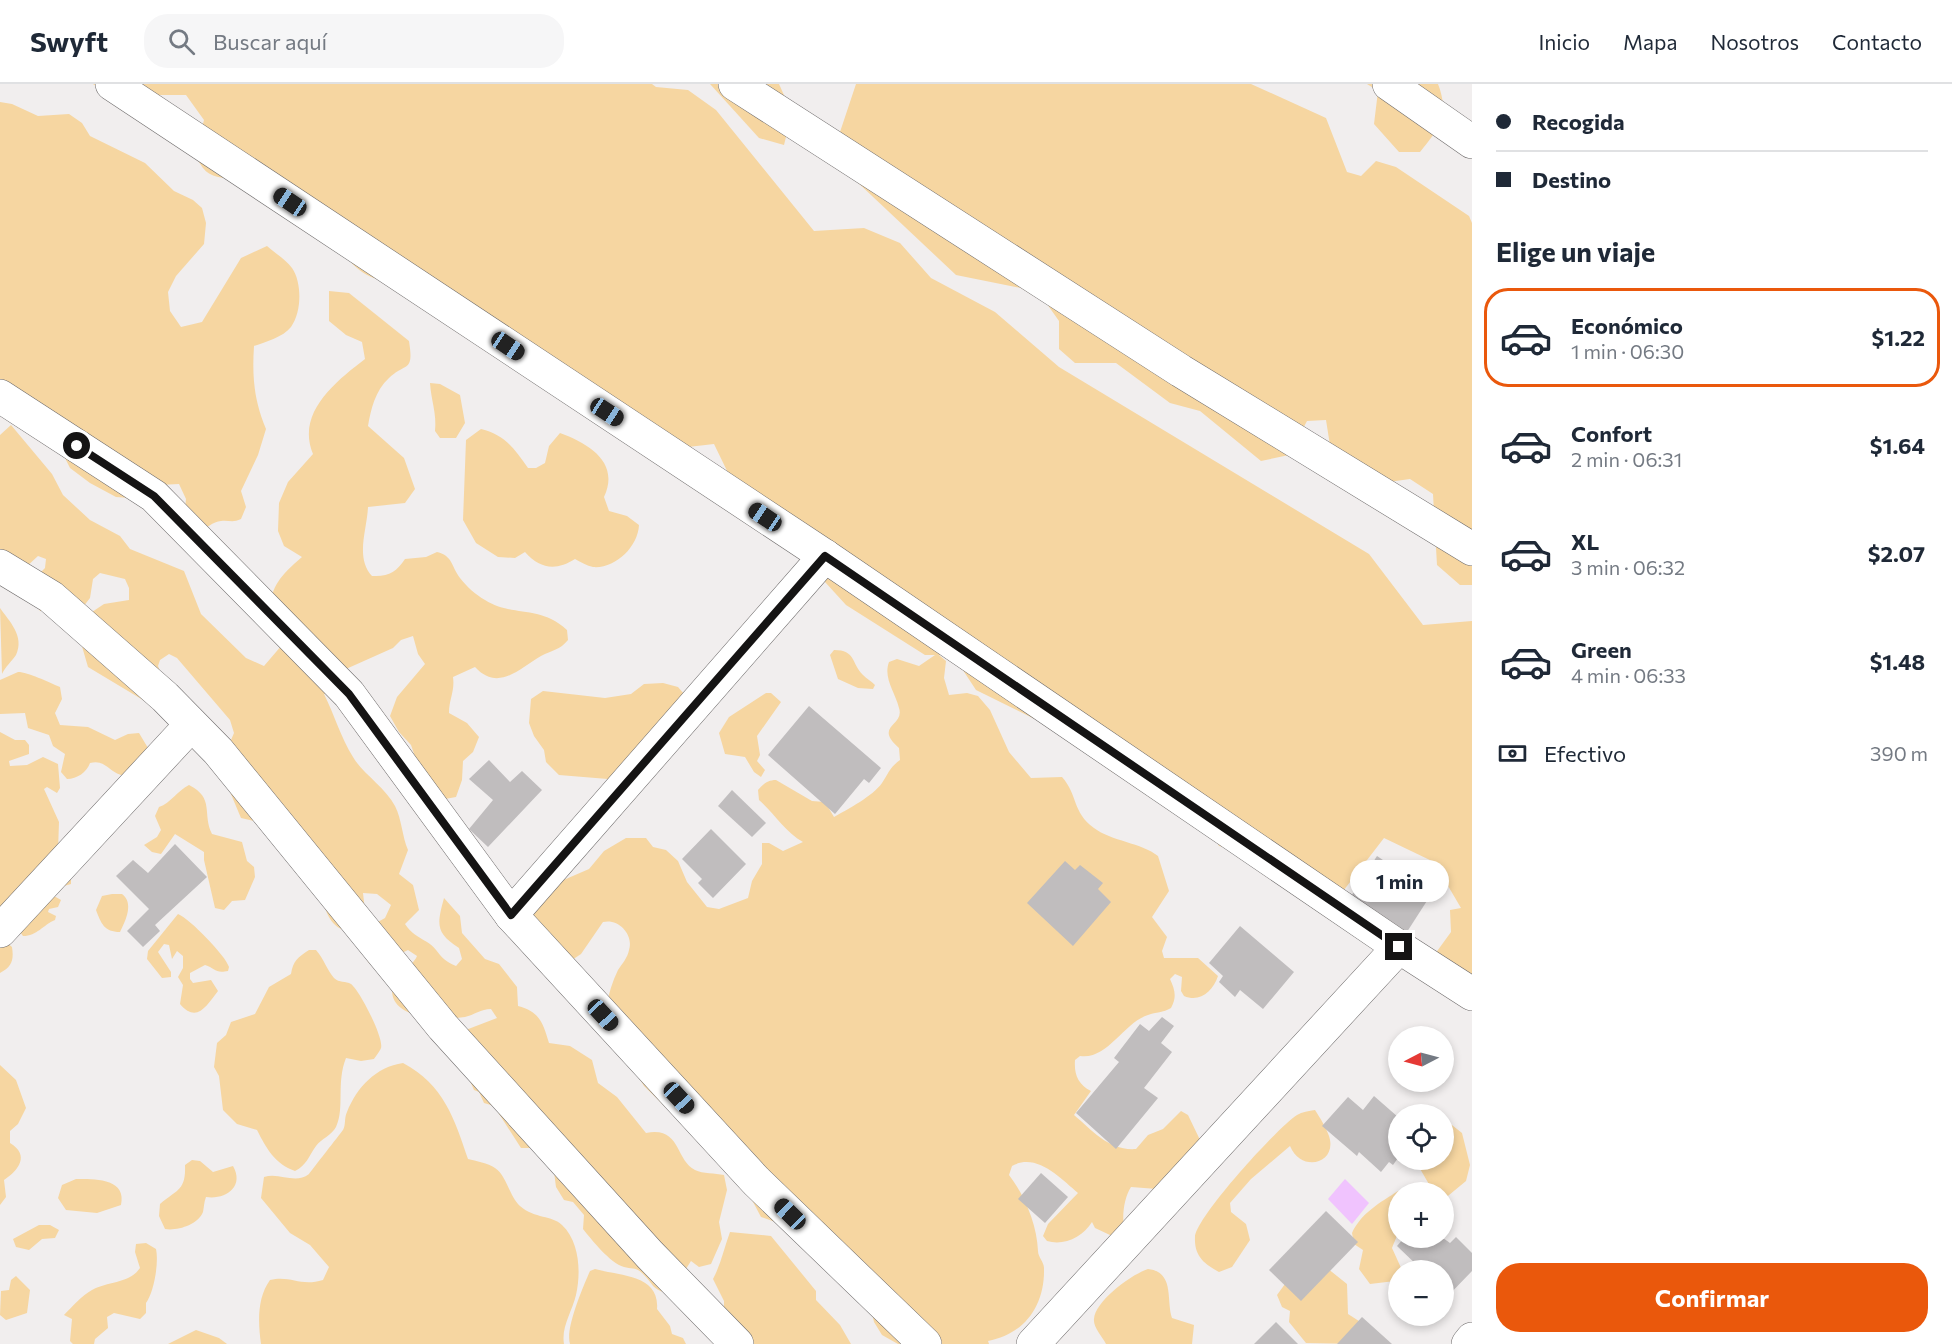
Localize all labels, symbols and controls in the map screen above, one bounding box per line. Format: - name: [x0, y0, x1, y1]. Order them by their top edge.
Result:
- search box: [144, 14, 564, 68]
- text: Swyft: [30, 24, 108, 58]
- icon: search: [165, 25, 198, 58]
- text: Buscar aquí: [213, 28, 327, 55]
- text: Inicio: [1538, 29, 1590, 54]
- text: Mapa: [1623, 29, 1677, 54]
- text: Nosotros: [1710, 29, 1799, 54]
- text: Contacto: [1832, 29, 1922, 54]
- text: Recogida: [1532, 108, 1624, 135]
- text: Destino: [1532, 166, 1611, 193]
- car: [270, 184, 310, 220]
- text: Elige un viaje: [1496, 235, 1655, 268]
- icon: car: [1499, 311, 1553, 365]
- text: Económico: [1571, 312, 1683, 339]
- text: $1.22: [1872, 324, 1925, 351]
- car: [488, 328, 528, 364]
- text: 1 min · 06:30: [1571, 339, 1684, 363]
- car: [587, 395, 627, 429]
- icon: car: [1499, 419, 1553, 473]
- text: Confort: [1571, 420, 1652, 447]
- route start: [63, 432, 90, 459]
- text: $1.64: [1870, 432, 1925, 459]
- text: 2 min · 06:31: [1571, 447, 1682, 471]
- car: [745, 499, 785, 535]
- icon: car: [1499, 527, 1553, 581]
- text: XL: [1571, 528, 1599, 555]
- text: $2.07: [1868, 540, 1925, 567]
- text: 3 min · 06:32: [1571, 555, 1685, 579]
- icon: car: [1499, 635, 1553, 689]
- text: Green: [1571, 636, 1632, 663]
- text: $1.48: [1870, 648, 1925, 675]
- text: 4 min · 06:33: [1571, 663, 1686, 687]
- icon: cash: [1496, 737, 1529, 770]
- text: Efectivo: [1544, 740, 1626, 767]
- text: 390 m: [1870, 741, 1928, 765]
- callout: 1 min: [1350, 860, 1448, 902]
- text: 1 min: [1376, 869, 1423, 893]
- route end: [1385, 933, 1412, 960]
- car: [584, 996, 622, 1034]
- north arrow: [1388, 1026, 1454, 1092]
- map controls: [1388, 1026, 1454, 1326]
- car: [660, 1079, 698, 1117]
- button: locate: [1388, 1104, 1454, 1170]
- button: +: [1388, 1182, 1454, 1248]
- car: [771, 1195, 809, 1233]
- button: −: [1388, 1260, 1454, 1326]
- button: Confirmar: [1496, 1263, 1928, 1332]

